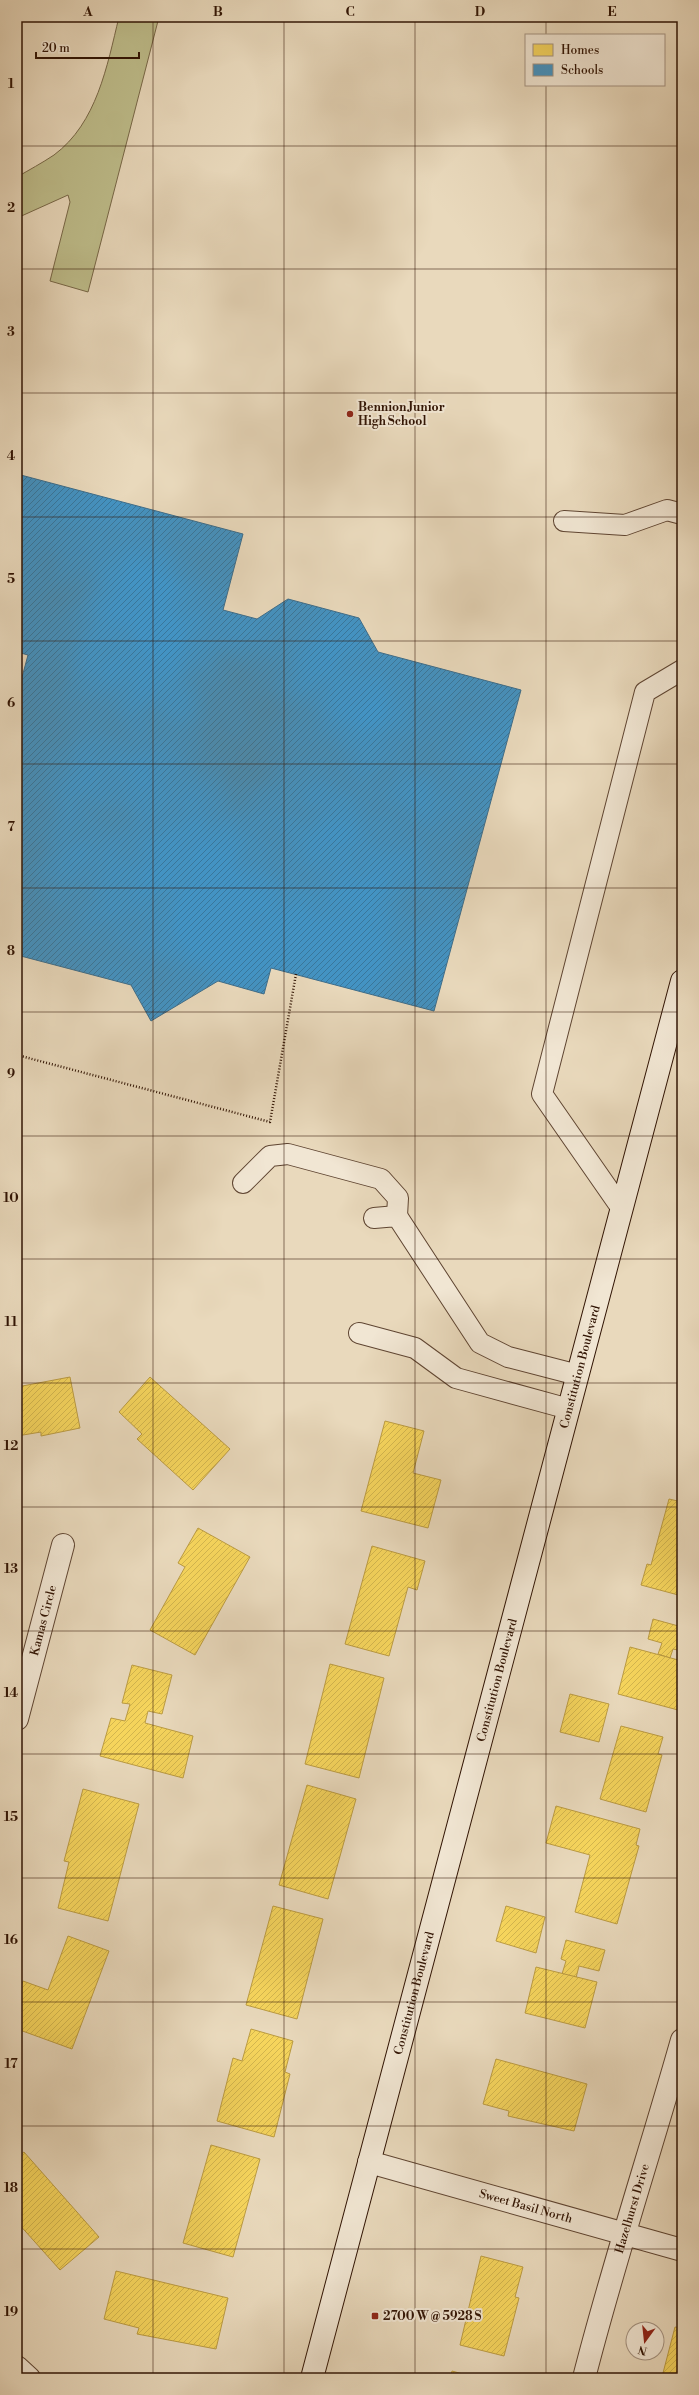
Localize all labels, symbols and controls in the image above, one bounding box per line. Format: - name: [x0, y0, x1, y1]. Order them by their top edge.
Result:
- text: A: [82, 4, 93, 20]
- text: B: [213, 4, 223, 20]
- text: C: [345, 4, 355, 20]
- text: D: [475, 4, 485, 20]
- text: E: [607, 4, 617, 20]
- scale bar: [36, 34, 139, 60]
- legend: [525, 34, 665, 86]
- text: 20 m: [42, 41, 70, 56]
- text: Homes: [561, 43, 599, 58]
- text: Schools: [561, 63, 603, 78]
- text: 1: [8, 76, 15, 92]
- text: 2: [7, 200, 15, 216]
- text: 3: [7, 324, 15, 340]
- place label: Bennion Junior High School: [358, 400, 445, 429]
- marker: Bennion Junior High School: [345, 409, 355, 419]
- text: 4: [7, 448, 16, 464]
- text: 5: [7, 571, 15, 587]
- text: 6: [7, 695, 15, 711]
- text: 7: [7, 819, 15, 835]
- text: 8: [7, 943, 15, 959]
- text: 9: [7, 1066, 15, 1082]
- text: 10: [3, 1190, 19, 1206]
- street label: Constitution Boulevard: [557, 1304, 604, 1430]
- text: 11: [5, 1314, 18, 1330]
- text: 12: [4, 1438, 18, 1454]
- text: 13: [4, 1561, 18, 1577]
- street label: Kamas Circle: [27, 1584, 60, 1657]
- street label: Constitution Boulevard: [474, 1617, 521, 1743]
- text: 14: [4, 1685, 18, 1701]
- text: 15: [4, 1809, 18, 1825]
- street label: Constitution Boulevard: [391, 1930, 438, 2057]
- text: 16: [4, 1932, 18, 1948]
- text: 17: [4, 2056, 18, 2072]
- street label: Hazelhurst Drive: [612, 2162, 653, 2255]
- text: 18: [4, 2180, 18, 2196]
- street label: Sweet Basil North: [477, 2186, 574, 2227]
- text: 19: [4, 2304, 18, 2320]
- place label: 2700 W @ 5928 S: [383, 2309, 482, 2324]
- marker: 2700 W @ 5928 S: [370, 2311, 380, 2321]
- north arrow: [625, 2321, 665, 2361]
- text: N: [636, 2342, 649, 2358]

